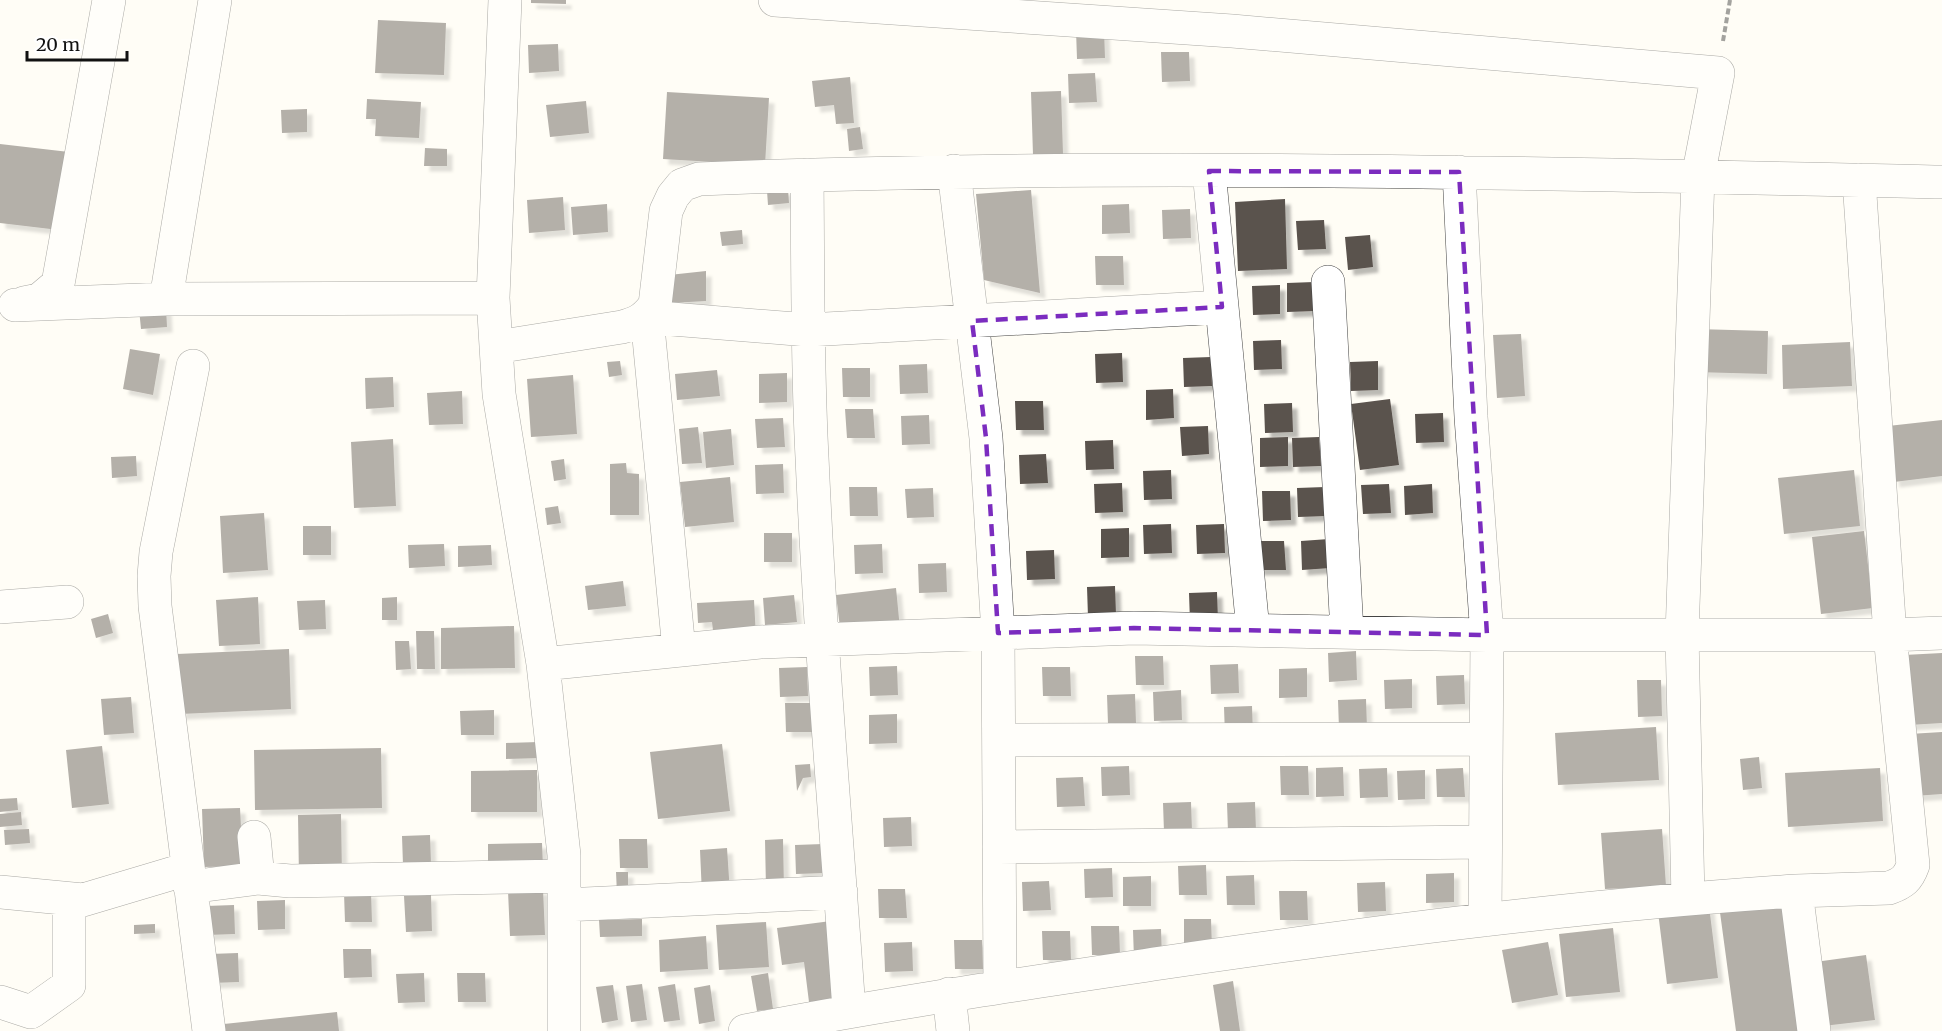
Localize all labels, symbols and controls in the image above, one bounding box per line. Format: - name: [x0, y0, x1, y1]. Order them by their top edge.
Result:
- scale bar: [27, 24, 128, 62]
- text: 20 m: [36, 33, 80, 56]

